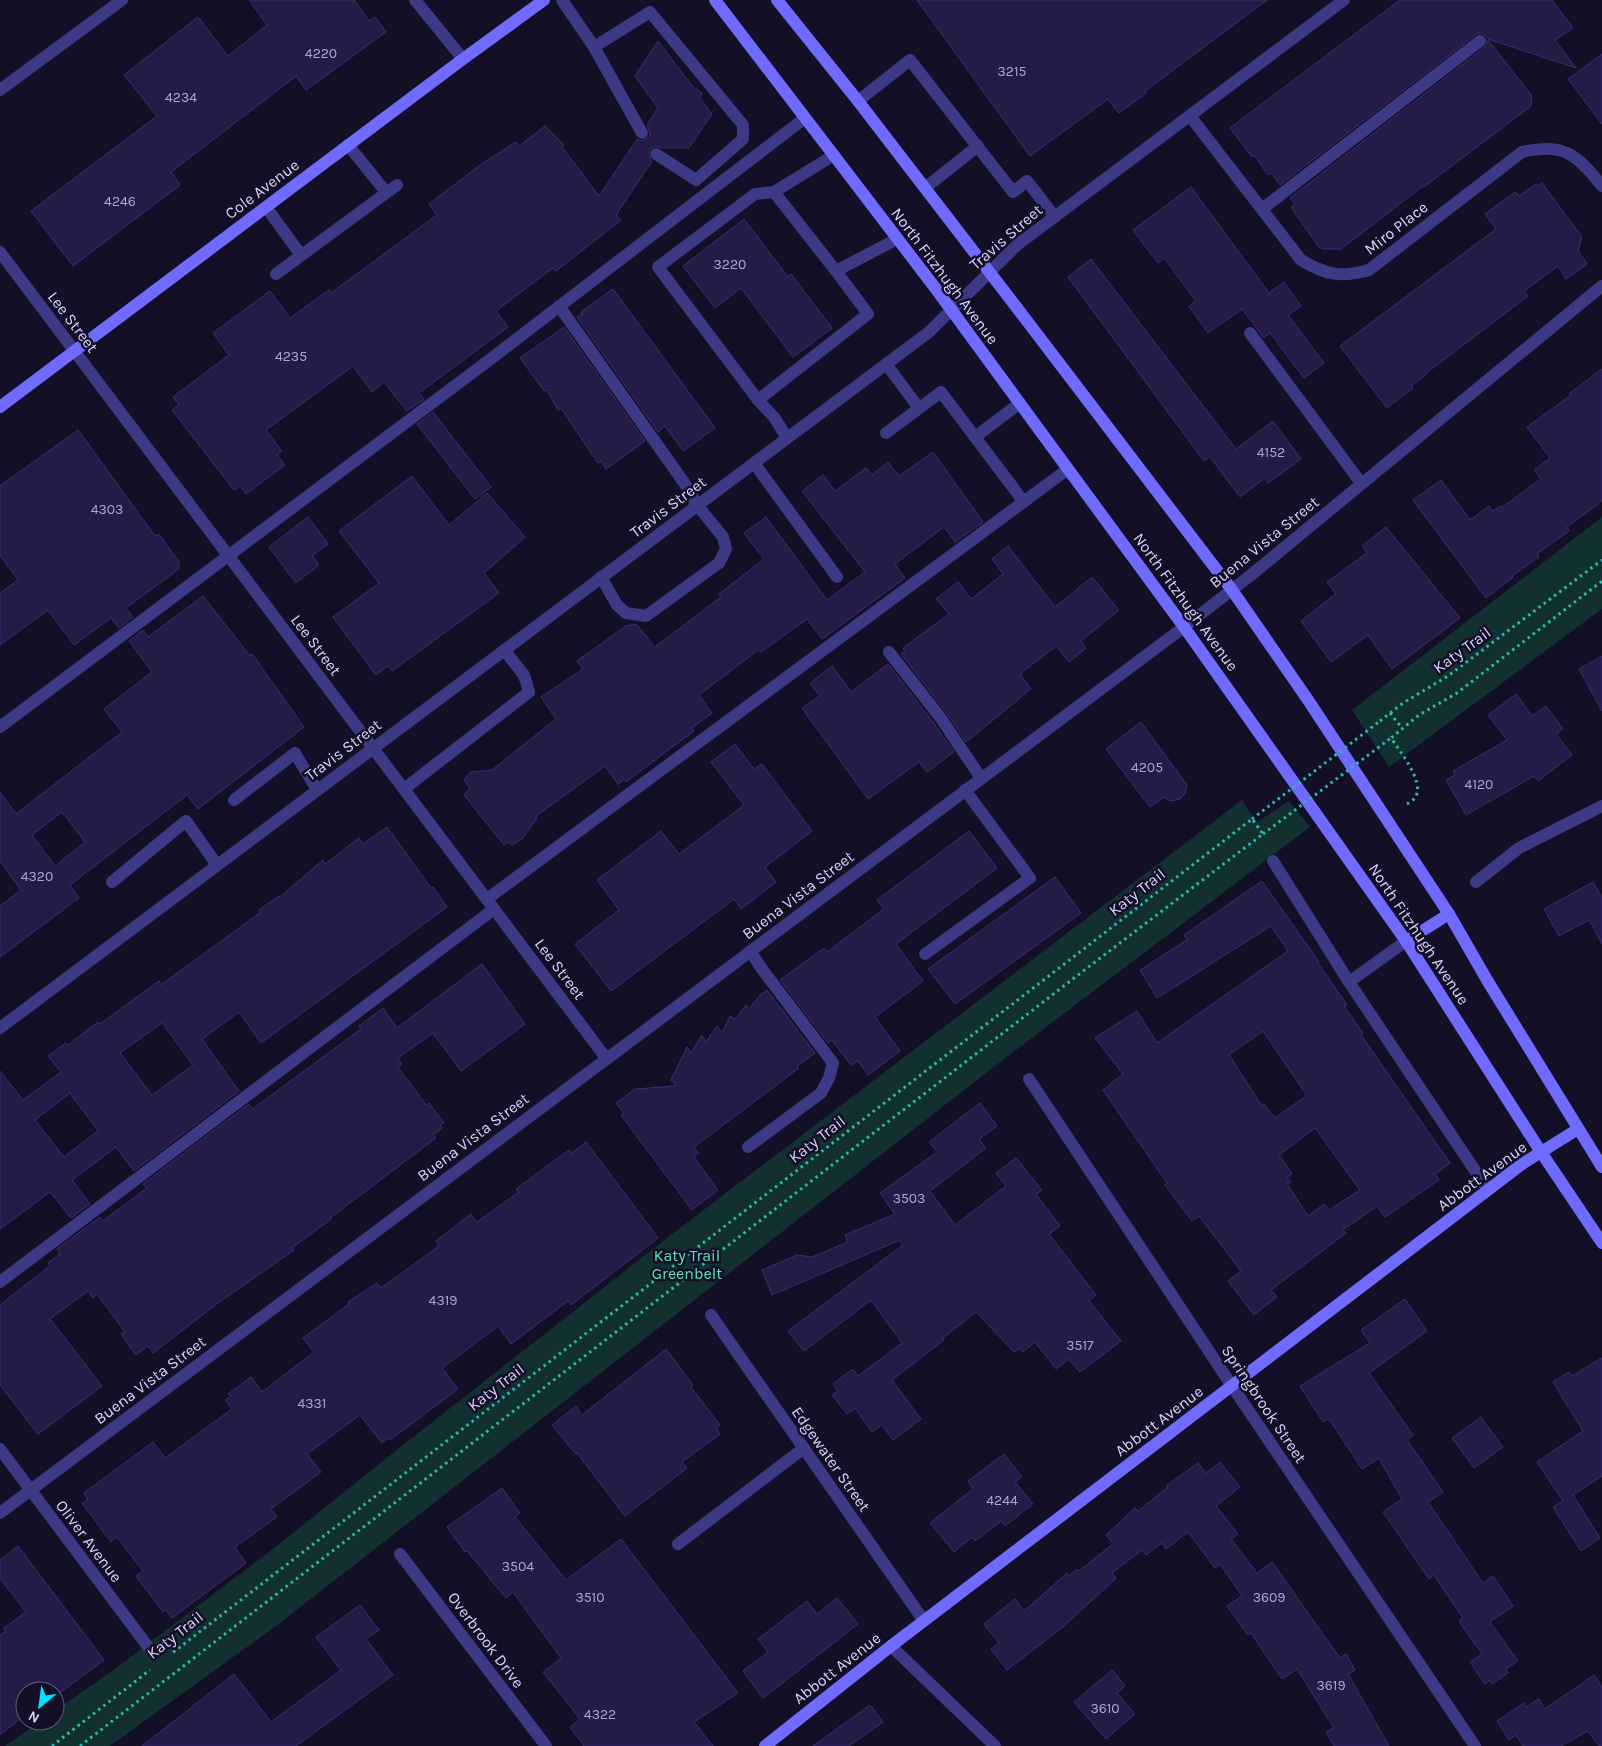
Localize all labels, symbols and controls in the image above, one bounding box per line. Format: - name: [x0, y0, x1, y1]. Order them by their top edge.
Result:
- house number: 4220: [305, 45, 337, 62]
- house number: 3215: [998, 63, 1027, 80]
- house number: 4234: [165, 89, 197, 106]
- street label: Cole Avenue: [221, 155, 303, 223]
- house number: 4246: [104, 193, 136, 210]
- street label: Miro Place: [1360, 197, 1432, 259]
- street label: Travis Street: [966, 200, 1046, 274]
- street label: North Fitzhugh Avenue: [887, 204, 1003, 348]
- house number: 3220: [714, 256, 746, 273]
- street label: Lee Street: [44, 288, 102, 356]
- house number: 4235: [275, 348, 307, 365]
- house number: 4152: [1257, 444, 1285, 461]
- street label: Travis Street: [626, 472, 710, 542]
- street label: Buena Vista Street: [1206, 492, 1322, 592]
- house number: 4303: [91, 501, 123, 518]
- street label: North Fitzhugh Avenue: [1129, 529, 1243, 675]
- street label: Lee Street: [287, 611, 345, 679]
- street label: Katy Trail: [1430, 623, 1494, 677]
- street label: Travis Street: [301, 715, 385, 785]
- house number: 4205: [1131, 759, 1163, 776]
- house number: 4120: [1465, 776, 1493, 793]
- street label: Buena Vista Street: [738, 847, 858, 943]
- street label: North Fitzhugh Avenue: [1365, 860, 1473, 1008]
- street label: Katy Trail: [1105, 864, 1169, 920]
- house number: 4320: [21, 868, 53, 885]
- street label: Lee Street: [531, 935, 589, 1003]
- street label: Buena Vista Street: [413, 1089, 533, 1185]
- street label: Katy Trail: [785, 1111, 849, 1167]
- street label: Abbott Avenue: [1434, 1137, 1530, 1215]
- house number: 3503: [893, 1190, 925, 1207]
- park label: Katy Trail Greenbelt: [652, 1246, 722, 1283]
- house number: 4319: [429, 1292, 457, 1309]
- street label: Buena Vista Street: [90, 1332, 210, 1428]
- house number: 3517: [1066, 1337, 1094, 1354]
- street label: Springbrook Street: [1218, 1342, 1310, 1466]
- street label: Katy Trail: [464, 1359, 528, 1415]
- street label: Abbott Avenue: [1111, 1382, 1207, 1460]
- house number: 4331: [298, 1395, 326, 1412]
- street label: Edgewater Street: [788, 1403, 874, 1515]
- house number: 4244: [986, 1492, 1018, 1509]
- street label: Oliver Avenue: [52, 1496, 126, 1586]
- house number: 3504: [502, 1558, 534, 1575]
- street label: Overbrook Drive: [444, 1588, 528, 1692]
- house number: 3510: [575, 1589, 605, 1606]
- house number: 3609: [1253, 1589, 1285, 1606]
- street label: Katy Trail: [143, 1607, 207, 1663]
- street label: Abbott Avenue: [790, 1628, 884, 1708]
- house number: 3619: [1316, 1677, 1346, 1694]
- north arrow: [15, 1681, 65, 1731]
- house number: 3610: [1090, 1700, 1120, 1717]
- house number: 4322: [584, 1706, 616, 1723]
- text: N: [25, 1707, 42, 1727]

